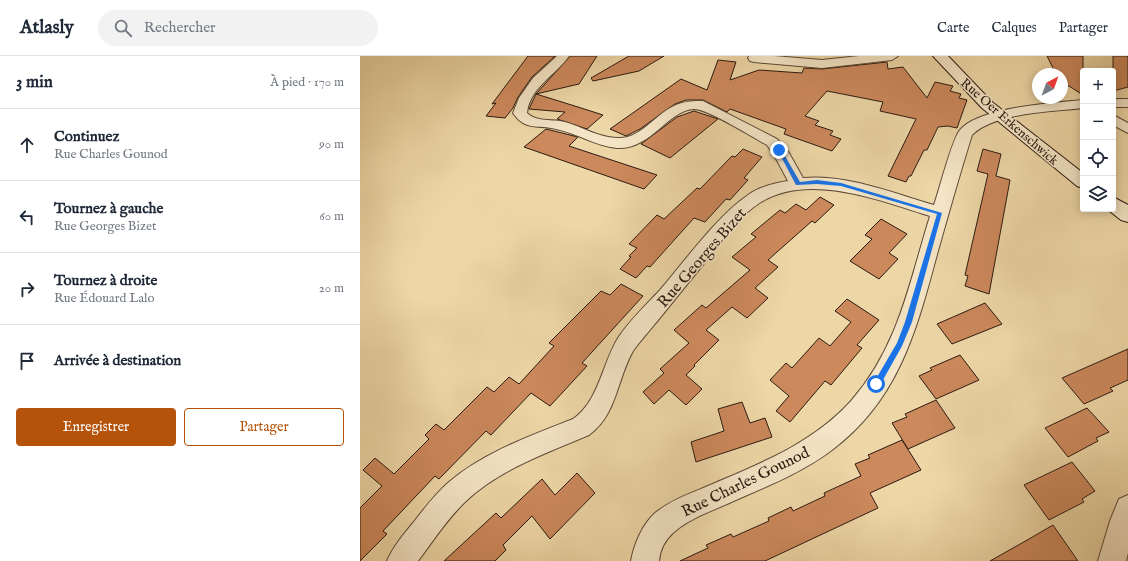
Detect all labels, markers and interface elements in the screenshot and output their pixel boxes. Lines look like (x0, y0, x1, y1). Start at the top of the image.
search box (98, 10, 378, 46)
text: Atlasly (20, 16, 74, 40)
icon: search (112, 17, 134, 39)
text: Rechercher (144, 18, 216, 37)
text: Carte (937, 19, 969, 37)
text: Calques (991, 19, 1037, 37)
text: Partager (1059, 19, 1108, 37)
north arrow (1032, 68, 1068, 104)
map controls (1080, 68, 1116, 212)
button: + (1080, 68, 1116, 104)
text: 3 min (16, 72, 53, 93)
text: À pied · 170 m (270, 74, 344, 91)
street label: Rue Oer Erkenschwick (956, 75, 1062, 170)
button: − (1080, 104, 1116, 140)
text: Continuez (54, 127, 119, 146)
icon: ahead (16, 134, 38, 156)
text: 90 m (319, 136, 344, 153)
button: locate (1080, 140, 1116, 176)
route end (770, 141, 788, 159)
text: Rue Charles Gounod (54, 146, 168, 163)
button: layers (1080, 176, 1116, 212)
text: Tournez à gauche (54, 199, 163, 218)
street label: Rue Georges Bizet (654, 204, 752, 312)
icon: left (16, 206, 38, 228)
text: 60 m (319, 208, 344, 225)
text: Rue Georges Bizet (54, 218, 156, 235)
text: Tournez à droite (54, 271, 157, 290)
icon: right (16, 278, 38, 300)
text: 20 m (319, 280, 344, 297)
text: Rue Édouard Lalo (54, 290, 155, 307)
icon: arrive (16, 350, 38, 372)
text: Arrivée à destination (54, 351, 181, 370)
route start (867, 375, 885, 393)
button: Enregistrer (16, 408, 176, 446)
button: Partager (184, 408, 344, 446)
street label: Rue Charles Gounod (679, 443, 814, 522)

